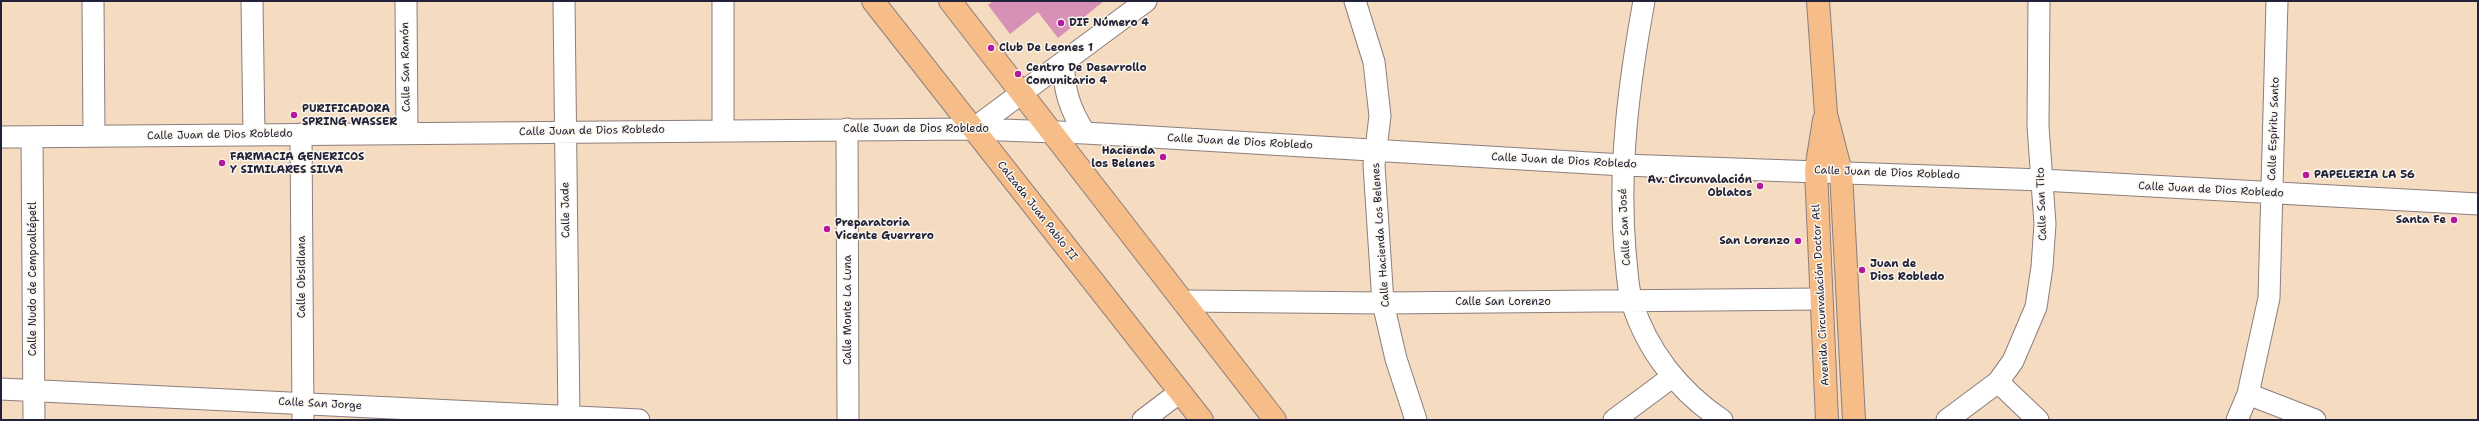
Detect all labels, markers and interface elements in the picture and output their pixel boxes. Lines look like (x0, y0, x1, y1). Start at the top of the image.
place label: DIF Número 4 (1069, 16, 1149, 30)
marker: DIF Número 4 (1056, 18, 1066, 28)
street label: Calle San Ramón (399, 22, 413, 112)
place label: Club De Leones 1 (999, 41, 1093, 55)
marker: Club De Leones 1 (986, 43, 996, 53)
place label: Centro De Desarrollo Comunitario 4 (1026, 61, 1147, 87)
marker: Centro De Desarrollo Comunitario 4 (1013, 69, 1023, 79)
street label: Calle Espíritu Santo (2266, 77, 2282, 181)
place label: PURIFICADORA SPRING WASSER (302, 102, 397, 128)
marker: PURIFICADORA SPRING WASSER (289, 110, 299, 120)
street label: Calle Juan de Dios Robledo (843, 122, 989, 136)
street label: Calle Juan de Dios Robledo (519, 123, 665, 139)
street label: Calle Juan de Dios Robledo (147, 127, 293, 143)
street label: Calle Juan de Dios Robledo (1167, 132, 1313, 152)
place label: Hacienda los Belenes (1091, 144, 1155, 170)
place label: FARMACIA GENERICOS Y SIMILARES SILVA (230, 150, 364, 176)
street label: Calle Juan de Dios Robledo (1491, 151, 1637, 171)
marker: Hacienda los Belenes (1158, 152, 1168, 162)
marker: FARMACIA GENERICOS Y SIMILARES SILVA (217, 158, 227, 168)
street label: Calzada Juan Pablo II (994, 159, 1080, 263)
street label: Calle Hacienda Los Belenes (1369, 162, 1393, 308)
street label: Calle Juan de Dios Robledo (1814, 164, 1960, 182)
street label: Calle San Tito (2034, 167, 2050, 241)
place label: PAPELERIA LA 56 (2314, 168, 2415, 182)
marker: PAPELERIA LA 56 (2301, 170, 2311, 180)
place label: Av. Circunvalación Oblatos (1647, 173, 1752, 199)
street label: Calle Juan de Dios Robledo (2138, 180, 2284, 200)
marker: Av. Circunvalación Oblatos (1755, 181, 1765, 191)
street label: Calle Jade (559, 182, 573, 238)
street label: Calle San José (1616, 188, 1634, 266)
street label: Calle Nudo de Cempoaltépetl (26, 202, 40, 356)
street label: Avenida Circunvalación Doctor Atl (1810, 204, 1832, 386)
place label: Santa Fe (2396, 213, 2446, 227)
marker: Santa Fe (2449, 215, 2459, 225)
place label: Preparatoria Vicente Guerrero (835, 216, 934, 242)
marker: Preparatoria Vicente Guerrero (822, 224, 832, 234)
place label: San Lorenzo (1719, 234, 1790, 248)
street label: Calle Obsidiana (295, 236, 309, 318)
marker: San Lorenzo (1793, 236, 1803, 246)
street label: Calle Monte La Luna (841, 255, 855, 365)
place label: Juan de Dios Robledo (1870, 257, 1944, 283)
marker: Juan de Dios Robledo (1857, 265, 1867, 275)
street label: Calle San Lorenzo (1455, 295, 1551, 309)
street label: Calle San Jorge (278, 395, 362, 413)

